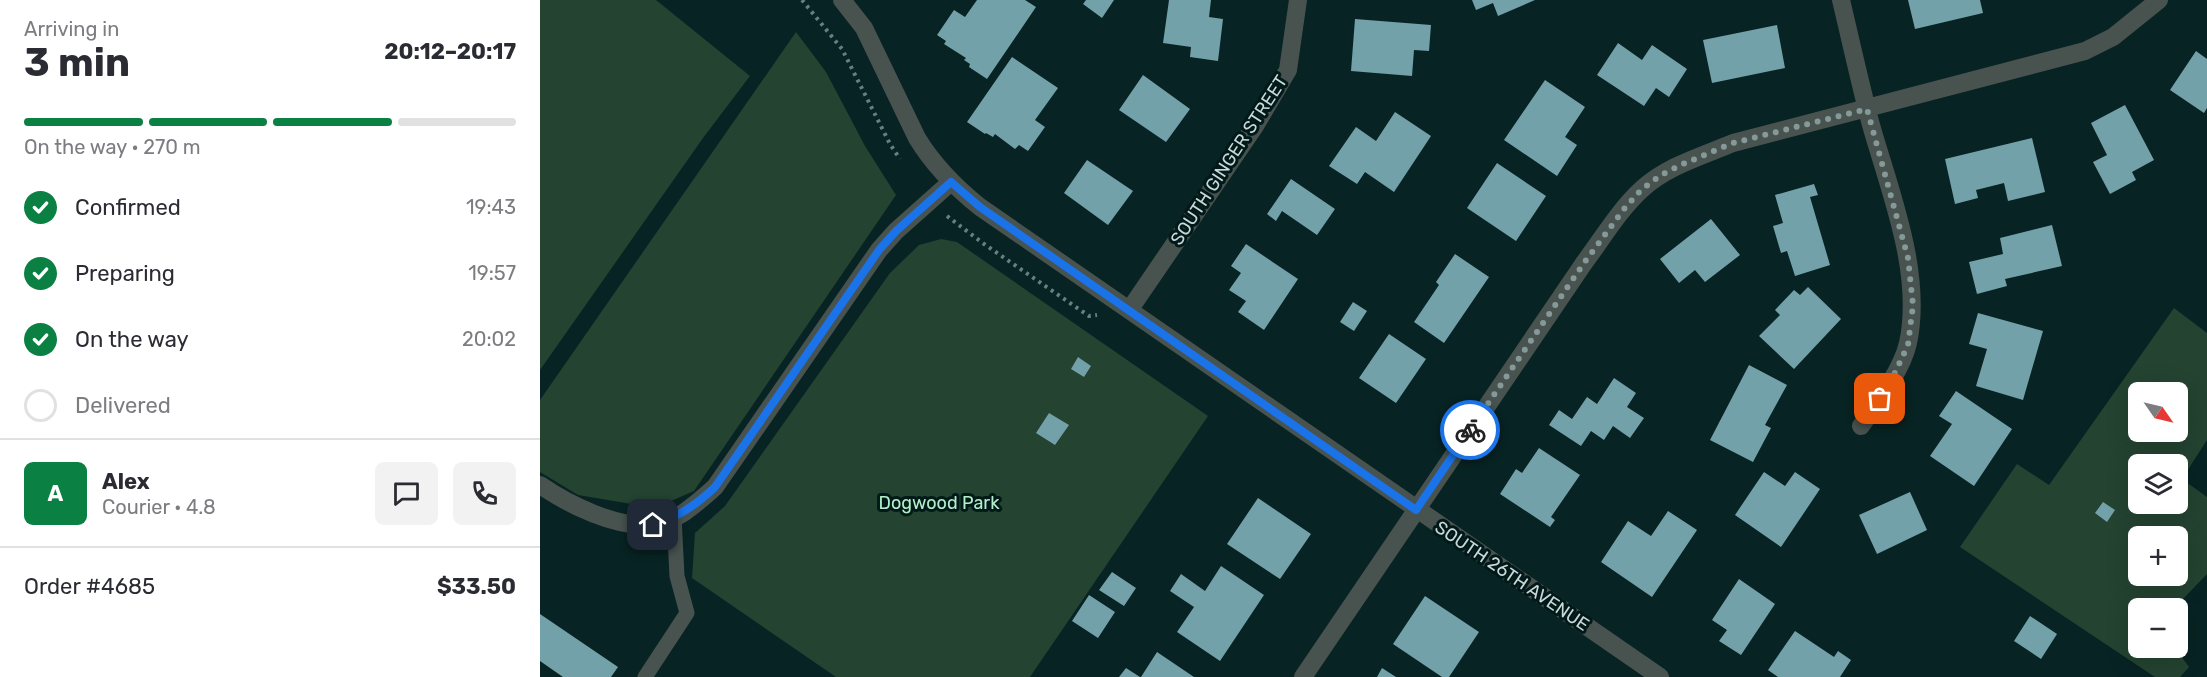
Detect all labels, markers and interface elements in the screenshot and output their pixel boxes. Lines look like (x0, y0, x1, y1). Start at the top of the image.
text: Arriving in (24, 17, 119, 41)
text: 20:12–20:17 (384, 38, 516, 65)
text: 3 min (24, 40, 130, 86)
street label: SOUTH GINGER STREET (1166, 71, 1292, 249)
text: On the way · 270 m (24, 135, 201, 159)
icon: check (24, 191, 57, 224)
text: Confirmed (75, 194, 181, 221)
text: 19:43 (466, 195, 516, 219)
icon: check (24, 257, 57, 290)
text: Preparing (75, 260, 175, 287)
text: 19:57 (468, 261, 516, 285)
icon: check (24, 323, 57, 356)
text: On the way (75, 326, 189, 353)
text: 20:02 (462, 327, 516, 351)
pin (1854, 373, 1905, 424)
icon: bag (1863, 382, 1896, 415)
north arrow (2128, 382, 2188, 442)
map controls (2128, 382, 2188, 658)
text: Delivered (75, 392, 171, 419)
courier (1440, 400, 1500, 460)
icon: bike (1454, 414, 1487, 447)
button: layers (2128, 454, 2188, 514)
button: chat (375, 462, 438, 525)
button: phone (453, 462, 516, 525)
text: Alex (102, 468, 150, 495)
text: A (48, 480, 63, 507)
park label: Dogwood Park (879, 492, 1000, 514)
text: Courier · 4.8 (102, 495, 216, 519)
pin (627, 499, 678, 550)
icon: home (636, 508, 669, 541)
street label: SOUTH 26TH AVENUE (1431, 516, 1593, 636)
button: + (2128, 526, 2188, 586)
text: Order #4685 (24, 573, 155, 600)
text: $33.50 (437, 573, 516, 600)
button: − (2128, 598, 2188, 658)

